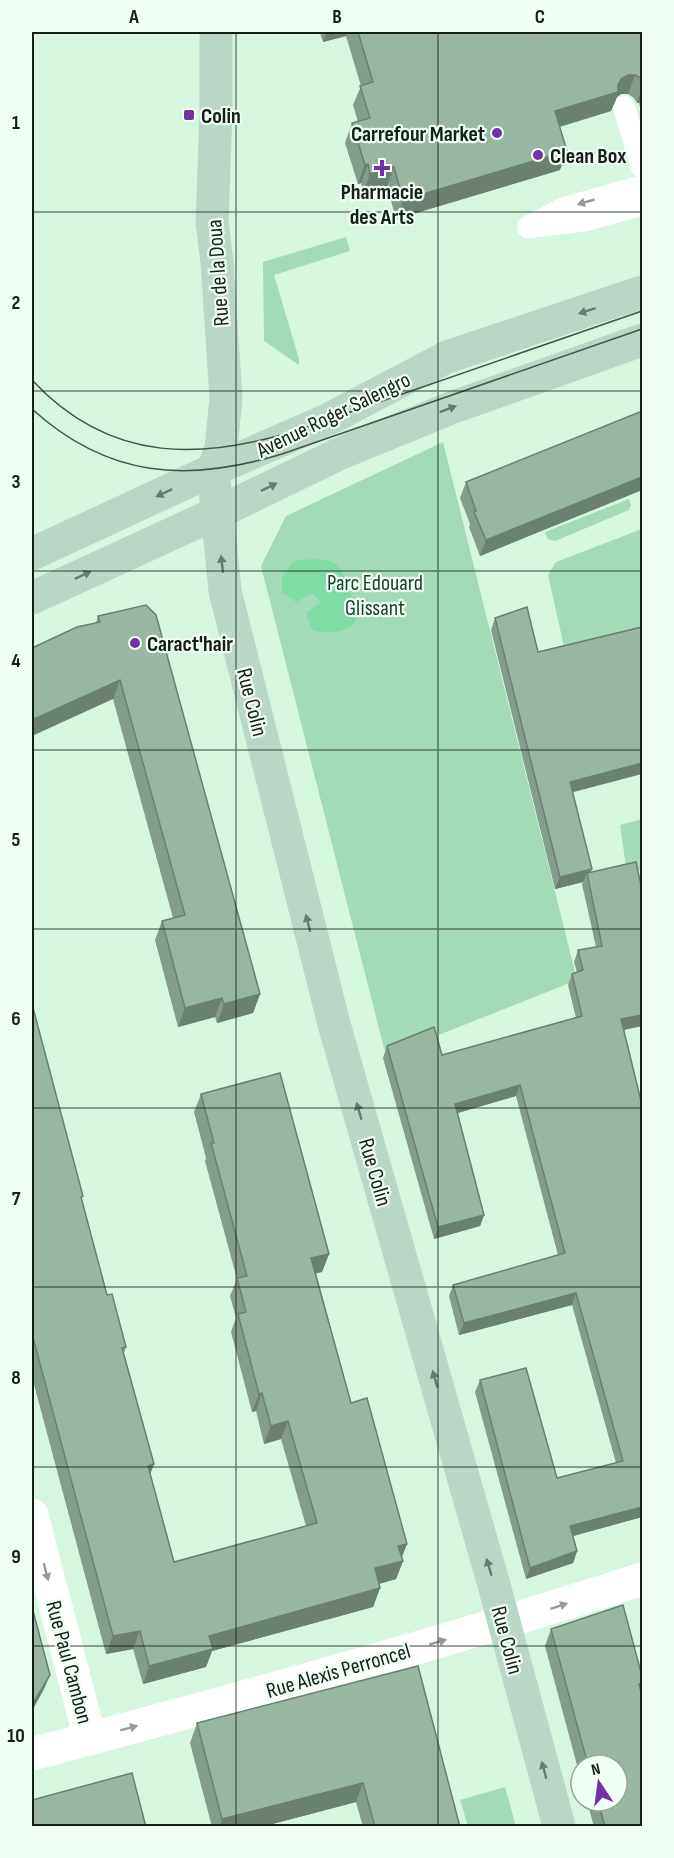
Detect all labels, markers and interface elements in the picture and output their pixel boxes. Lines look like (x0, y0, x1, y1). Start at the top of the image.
text: A (128, 5, 139, 29)
text: B (332, 5, 342, 29)
text: C (535, 5, 545, 29)
place label: Colin (201, 103, 241, 130)
marker: Colin (182, 108, 196, 122)
text: 1 (12, 111, 20, 135)
place label: Carrefour Market (351, 121, 485, 148)
marker: Carrefour Market (490, 126, 504, 140)
place label: Clean Box (550, 143, 626, 170)
marker: Clean Box (531, 148, 545, 162)
marker: Pharmacie des Arts (375, 161, 389, 175)
place label: Pharmacie des Arts (341, 179, 423, 231)
one-way arrow (577, 197, 595, 207)
street label: Rue de la Doua (201, 219, 236, 327)
text: 2 (12, 291, 20, 315)
one-way arrow (578, 306, 596, 316)
street label: Avenue Roger Salengro (251, 366, 415, 465)
one-way arrow (439, 404, 457, 414)
text: 3 (12, 470, 21, 494)
one-way arrow (261, 483, 278, 492)
one-way arrow (155, 489, 172, 498)
one-way arrow (217, 554, 227, 573)
one-way arrow (74, 570, 92, 580)
park label: Parc Edouard Glissant (327, 570, 423, 622)
place label: Caract'hair (147, 631, 233, 658)
marker: Caract'hair (128, 636, 142, 650)
text: 4 (11, 649, 21, 673)
street label: Rue Colin (230, 665, 273, 739)
text: 5 (12, 828, 21, 852)
one-way arrow (303, 913, 313, 932)
text: 6 (11, 1007, 21, 1031)
one-way arrow (354, 1102, 363, 1120)
street label: Rue Colin (352, 1135, 397, 1209)
text: 7 (12, 1187, 21, 1211)
text: 8 (11, 1366, 21, 1390)
one-way arrow (430, 1370, 439, 1388)
text: 9 (11, 1545, 21, 1569)
one-way arrow (484, 1558, 493, 1576)
one-way arrow (42, 1563, 52, 1581)
street label: Rue Paul Cambon (39, 1598, 98, 1727)
one-way arrow (550, 1601, 568, 1610)
street label: Rue Colin (485, 1603, 529, 1677)
one-way arrow (429, 1636, 447, 1646)
street label: Rue Alexis Perroncel (263, 1638, 414, 1705)
one-way arrow (120, 1723, 138, 1733)
text: 10 (7, 1724, 25, 1748)
north arrow (569, 1753, 629, 1813)
text: N (590, 1760, 602, 1780)
one-way arrow (539, 1761, 548, 1779)

